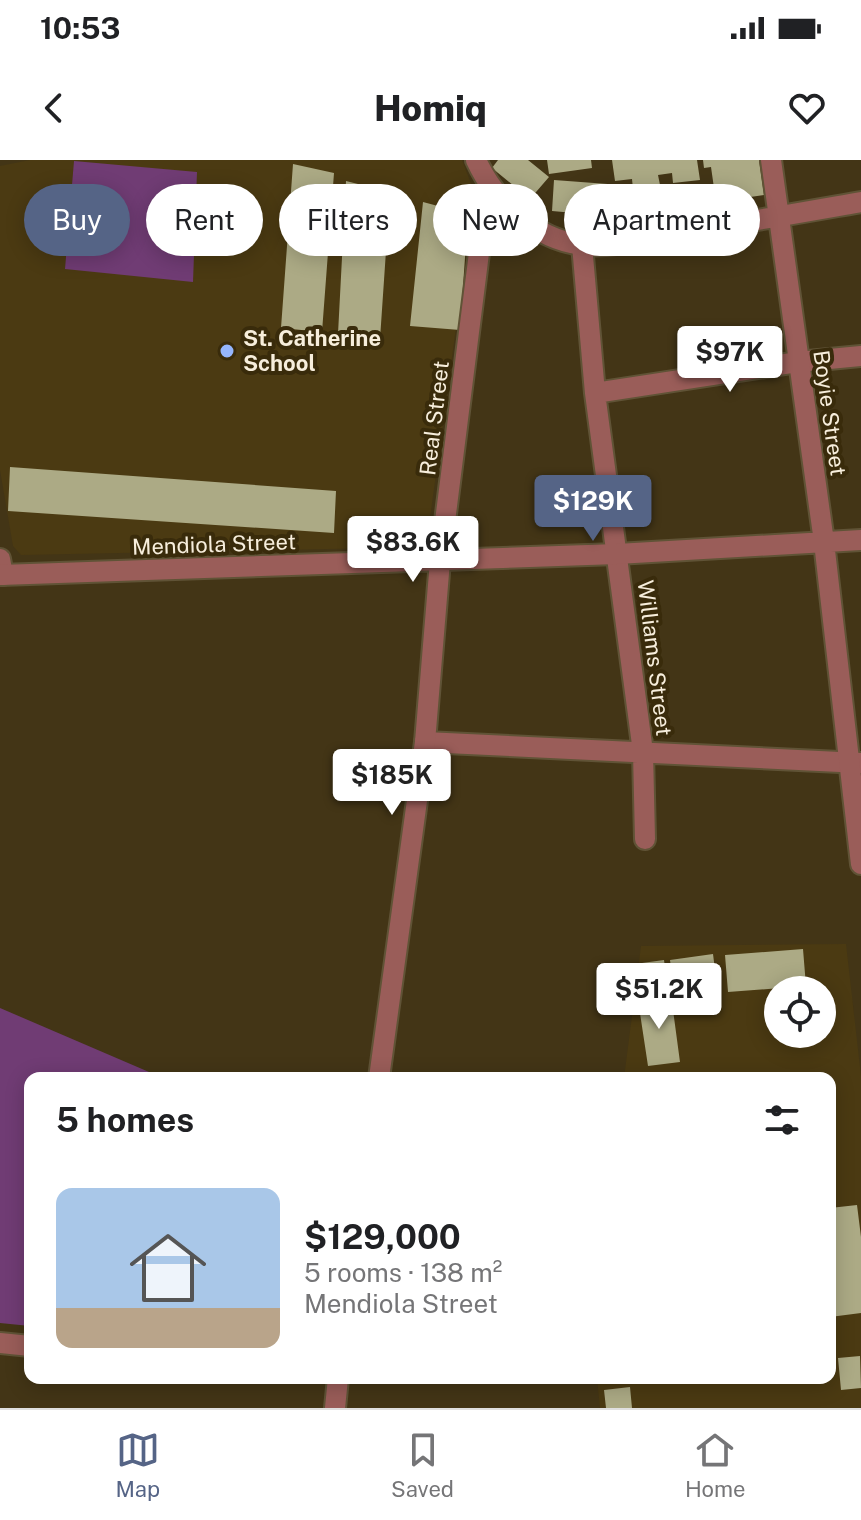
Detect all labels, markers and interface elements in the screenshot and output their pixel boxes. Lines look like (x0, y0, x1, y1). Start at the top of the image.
text: 10:53 (40, 10, 120, 46)
icon: back (32, 86, 76, 130)
icon: heart (785, 86, 829, 130)
text: Homiq (374, 87, 487, 129)
chip: Buy (24, 184, 130, 256)
chip: Rent (146, 184, 263, 256)
chip: Filters (279, 184, 417, 256)
chip: New (433, 184, 548, 256)
chip: Apartment (564, 184, 760, 256)
place label: St. Catherine School (243, 325, 381, 376)
pin: $97K (683, 326, 777, 394)
text: $97K (695, 336, 765, 367)
marker: St. Catherine School (218, 342, 236, 360)
street label: Boyie Street (808, 349, 852, 477)
street label: Real Street (414, 359, 454, 477)
pin: $129K (537, 475, 649, 543)
text: $129K (552, 485, 634, 516)
pin: $83.6K (348, 516, 478, 584)
text: $83.6K (365, 526, 461, 557)
street label: Mendiola Street (132, 528, 296, 560)
street label: Williams Street (633, 579, 677, 737)
pin: $185K (336, 749, 448, 817)
text: $185K (351, 759, 433, 790)
pin: $51.2K (594, 963, 724, 1031)
text: $51.2K (614, 973, 704, 1004)
map controls (764, 976, 836, 1048)
button: locate (764, 976, 836, 1048)
icon: filters (760, 1098, 804, 1142)
text: 5 homes (56, 1100, 194, 1140)
text: $129,000 (304, 1217, 461, 1257)
icon: home (120, 1220, 216, 1316)
text: 5 rooms · 138 m² (304, 1257, 502, 1288)
text: Mendiola Street (304, 1288, 498, 1319)
tab: Map (115, 1428, 160, 1502)
tab: Saved (391, 1428, 454, 1502)
tab: Home (685, 1428, 746, 1502)

